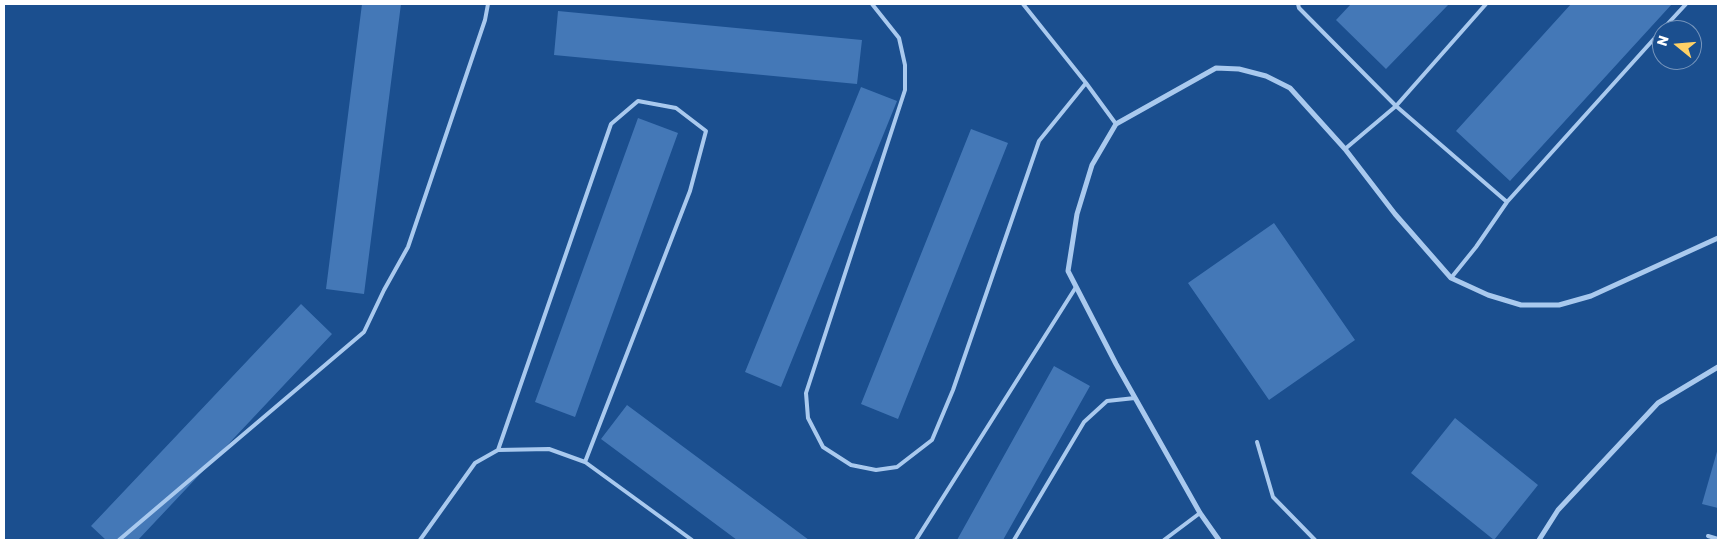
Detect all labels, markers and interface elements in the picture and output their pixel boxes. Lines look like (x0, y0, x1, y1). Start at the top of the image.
north arrow (1652, 20, 1702, 70)
text: N (1654, 33, 1673, 48)

